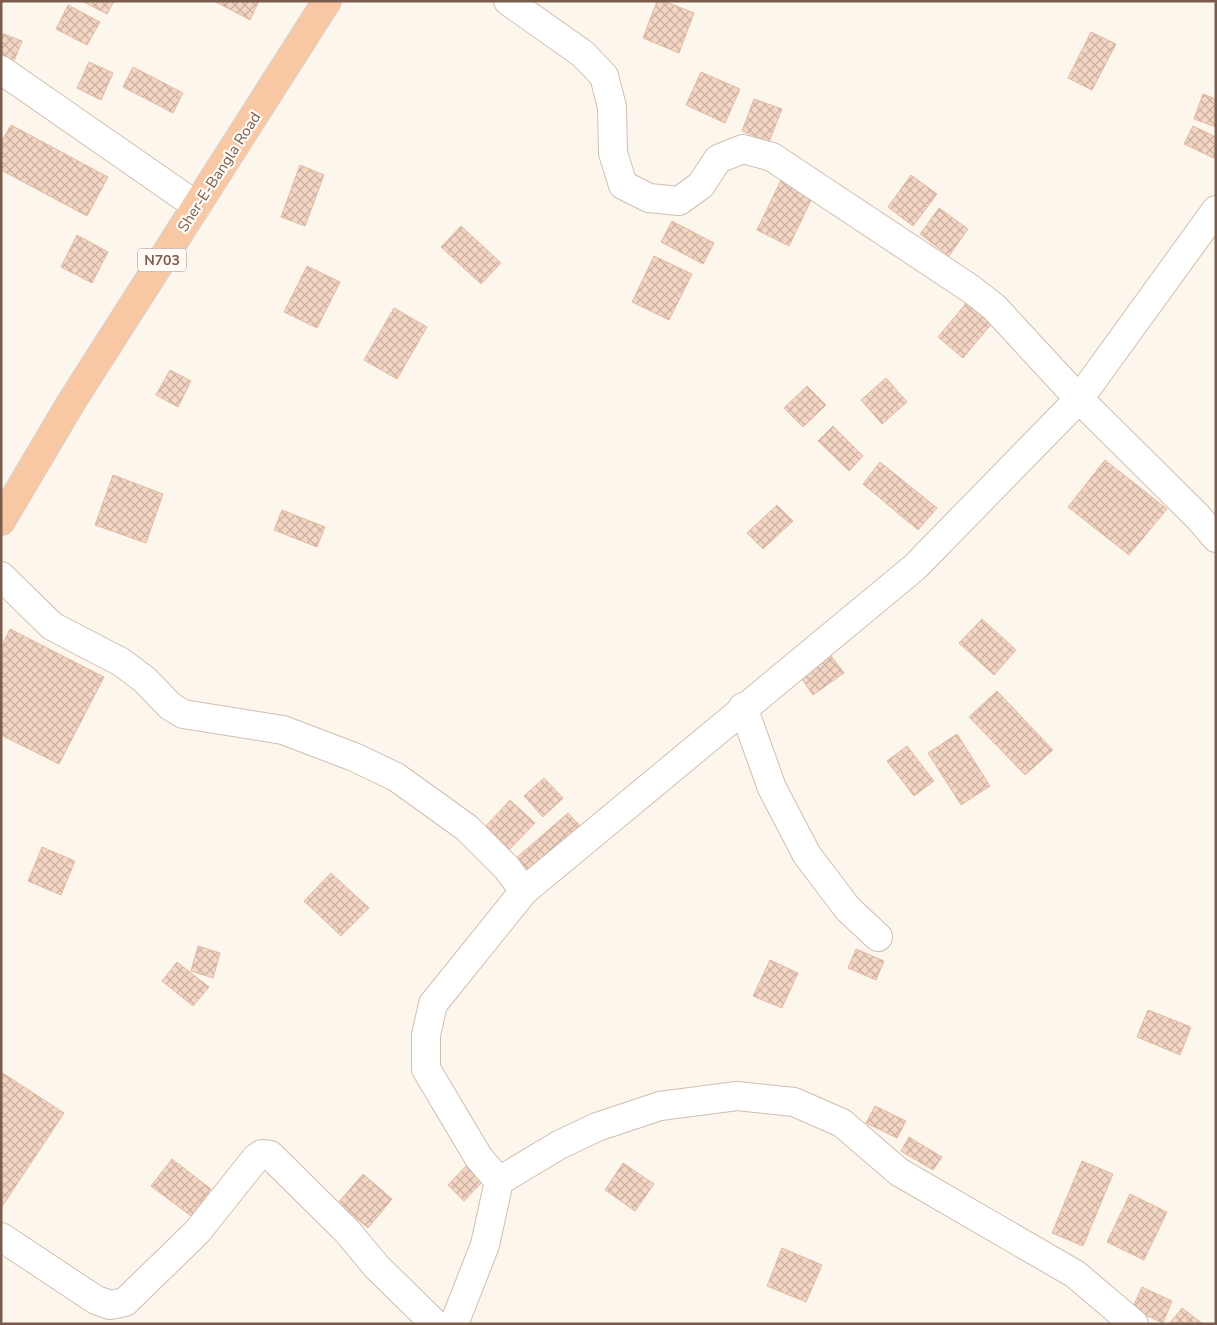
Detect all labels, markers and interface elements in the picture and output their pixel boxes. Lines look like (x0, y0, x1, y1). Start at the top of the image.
street label: Sher-E-Bangla Road (173, 108, 265, 236)
road number: N703 (138, 248, 186, 272)

